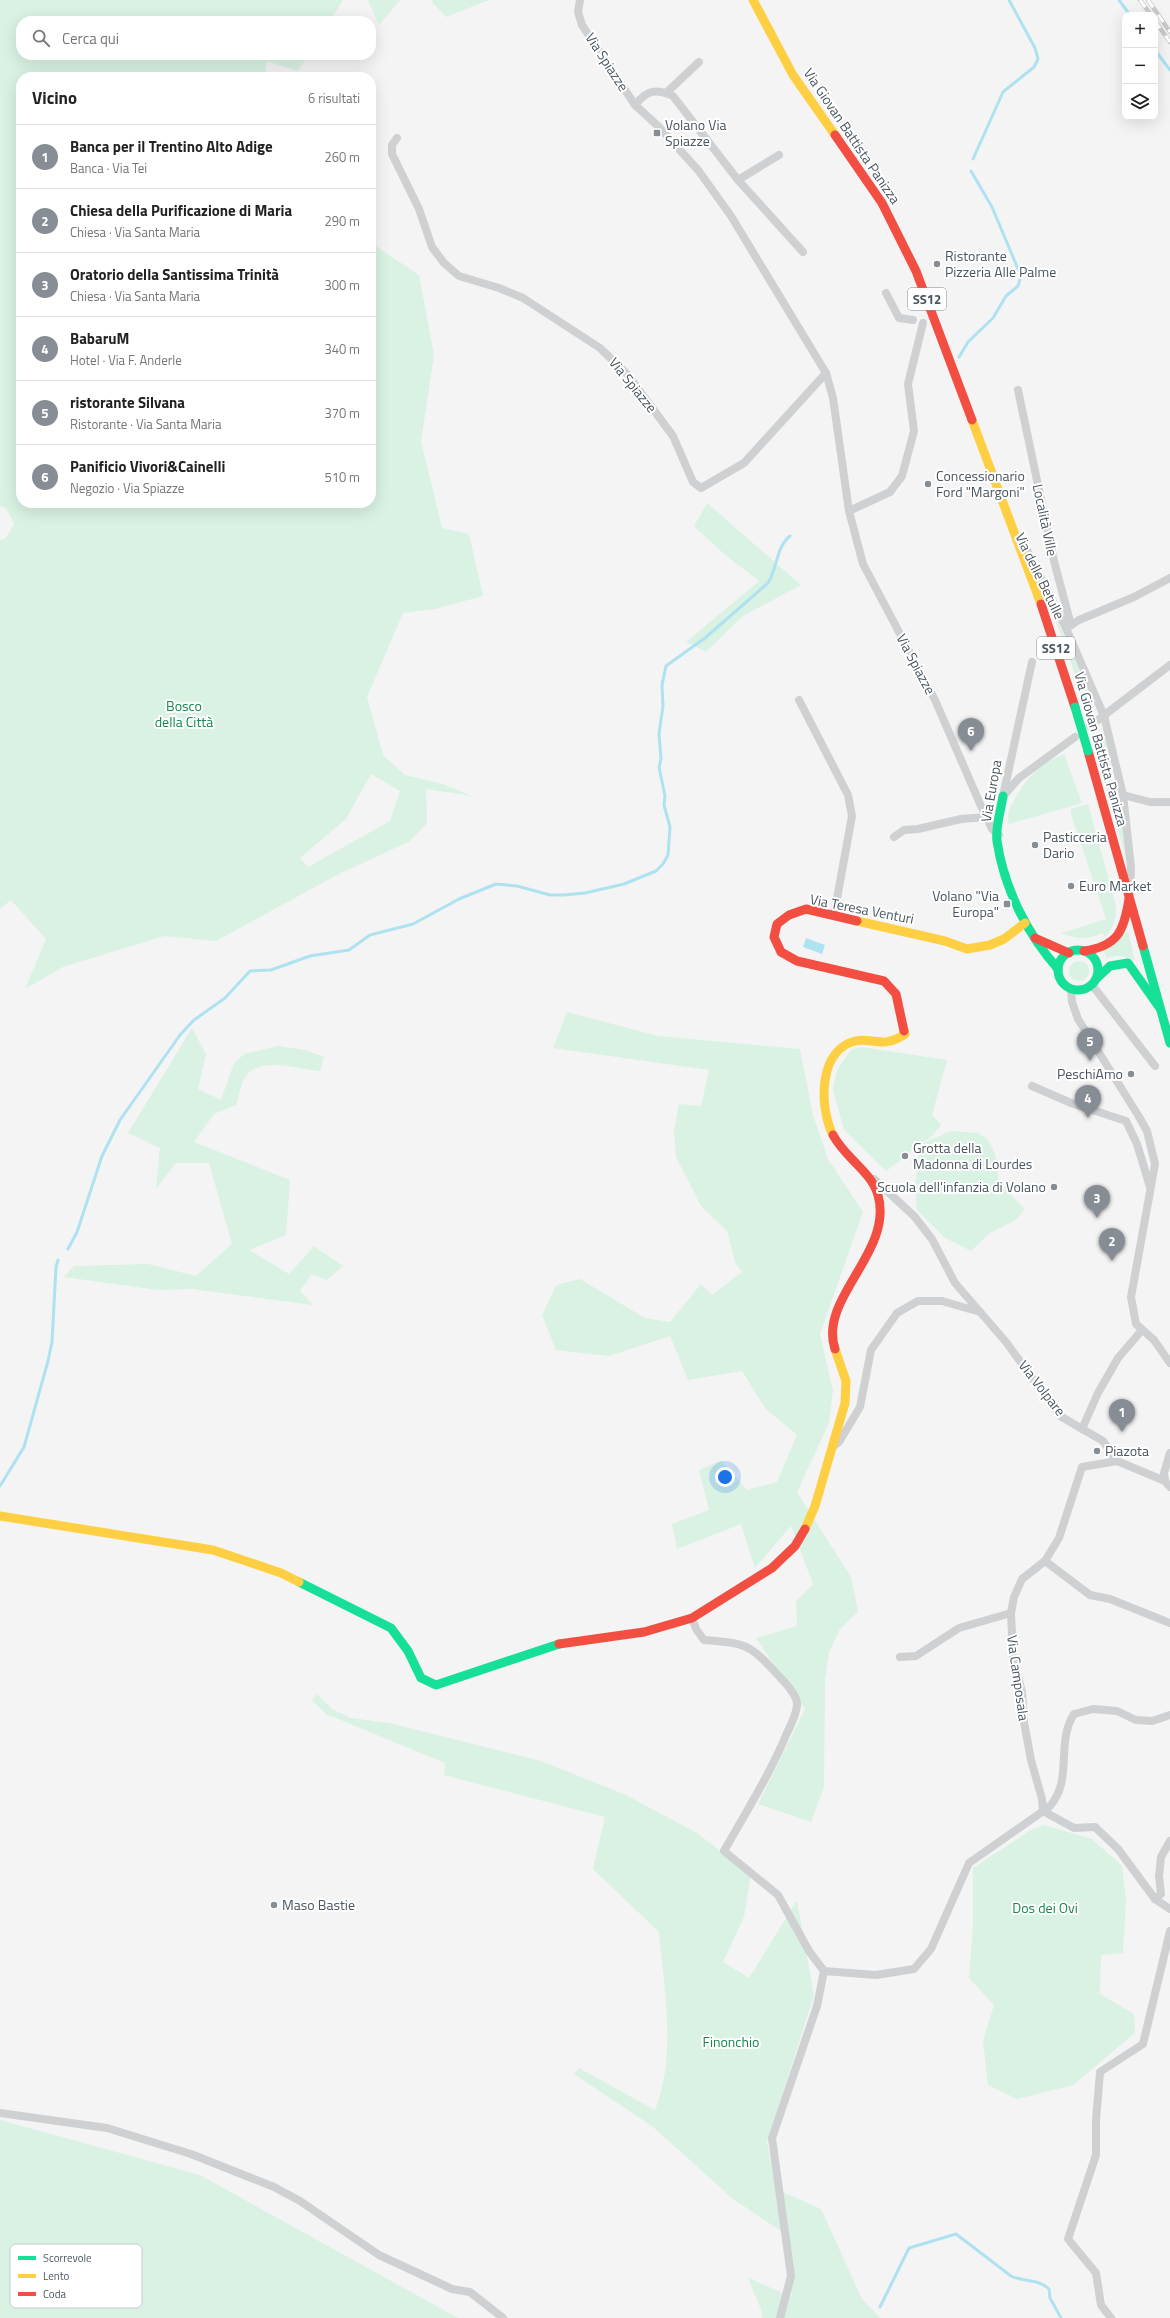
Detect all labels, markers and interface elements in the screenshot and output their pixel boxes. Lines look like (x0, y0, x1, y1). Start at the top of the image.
map controls (1122, 12, 1158, 120)
button: + (1122, 12, 1158, 48)
search box (16, 16, 376, 60)
icon: search (30, 27, 52, 49)
text: Cerca qui (62, 27, 119, 50)
street label: Via Spiazze (581, 28, 634, 95)
button: − (1122, 48, 1158, 84)
street label: Via Giovan Battista Panizza (799, 63, 906, 208)
button: layers (1122, 84, 1158, 120)
text: Vicino (32, 85, 77, 111)
text: 6 risultati (308, 88, 360, 108)
place label: Volano Via Spiazze (665, 114, 727, 151)
marker: Volano Via Spiazze (652, 128, 662, 138)
text: Banca per il Trentino Alto Adige (70, 135, 273, 158)
text: 1 (41, 147, 49, 167)
text: 260 m (324, 147, 360, 167)
text: Banca · Via Tei (70, 158, 147, 178)
text: Chiesa della Purificazione di Maria (70, 199, 292, 222)
text: 2 (41, 211, 49, 231)
text: 290 m (324, 211, 360, 231)
text: Chiesa · Via Santa Maria (70, 222, 200, 242)
place label: Ristorante Pizzeria Alle Palme (945, 245, 1056, 282)
marker: Ristorante Pizzeria Alle Palme (932, 259, 942, 269)
text: Oratorio della Santissima Trinità (70, 263, 279, 286)
text: 3 (41, 275, 49, 295)
text: 300 m (324, 275, 360, 295)
text: Chiesa · Via Santa Maria (70, 286, 200, 306)
road number: SS12 (908, 288, 946, 310)
text: BabaruM (70, 327, 129, 350)
text: 4 (41, 339, 49, 359)
text: 340 m (324, 339, 360, 359)
text: Hotel · Via F. Anderle (70, 350, 182, 370)
street label: Via Spiazze (604, 352, 662, 417)
text: ristorante Silvana (70, 391, 185, 414)
text: 5 (41, 403, 49, 423)
text: 370 m (324, 403, 360, 423)
text: Ristorante · Via Santa Maria (70, 414, 221, 434)
text: Panificio Vivori&Cainelli (70, 455, 225, 478)
place label: Concessionario Ford "Margoni" (936, 465, 1025, 502)
text: 6 (41, 467, 49, 487)
text: 510 m (324, 467, 360, 487)
text: Negozio · Via Spiazze (70, 478, 184, 498)
marker: Concessionario Ford "Margoni" (923, 479, 933, 489)
street label: Località Ville (1028, 482, 1063, 558)
street label: Via delle Betulle (1010, 529, 1070, 623)
street label: Via Spiazze (892, 630, 941, 698)
road number: SS12 (1037, 637, 1075, 659)
street label: Via Giovan Battista Panizza (1069, 669, 1134, 829)
park label: Bosco della Città (155, 695, 213, 732)
pin: 6 (958, 718, 984, 751)
street label: Via Europa (975, 758, 1006, 824)
place label: Pasticceria Dario (1043, 826, 1107, 863)
marker: Pasticceria Dario (1030, 840, 1040, 850)
place label: Euro Market (1079, 875, 1151, 896)
marker: Euro Market (1066, 881, 1076, 891)
place label: Volano "Via Europa" (932, 885, 999, 922)
street label: Via Teresa Venturi (808, 888, 916, 929)
marker: Volano "Via Europa" (1002, 899, 1012, 909)
pin: 5 (1077, 1028, 1103, 1061)
place label: PeschiAmo (1057, 1063, 1123, 1084)
marker: PeschiAmo (1126, 1069, 1136, 1079)
pin: 4 (1075, 1085, 1101, 1118)
place label: Grotta della Madonna di Lourdes (913, 1137, 1032, 1174)
marker: Grotta della Madonna di Lourdes (900, 1151, 910, 1161)
place label: Scuola dell'infanzia di Volano (877, 1176, 1046, 1197)
marker: Scuola dell'infanzia di Volano (1049, 1182, 1059, 1192)
pin: 3 (1084, 1185, 1110, 1218)
pin: 2 (1099, 1228, 1125, 1261)
street label: Via Volpare (1014, 1355, 1071, 1420)
pin: 1 (1109, 1399, 1135, 1432)
place label: Piazota (1105, 1440, 1149, 1461)
marker: Piazota (1092, 1446, 1102, 1456)
your location (715, 1467, 735, 1487)
street label: Via Camposala (1002, 1634, 1035, 1722)
place label: Maso Bastie (282, 1894, 355, 1915)
park label: Dos dei Ovi (1012, 1897, 1078, 1918)
marker: Maso Bastie (269, 1900, 279, 1910)
park label: Finonchio (703, 2031, 759, 2052)
legend (10, 2244, 142, 2308)
text: Scorrevole (43, 2250, 92, 2266)
text: Lento (43, 2268, 70, 2284)
text: Coda (43, 2286, 67, 2302)

